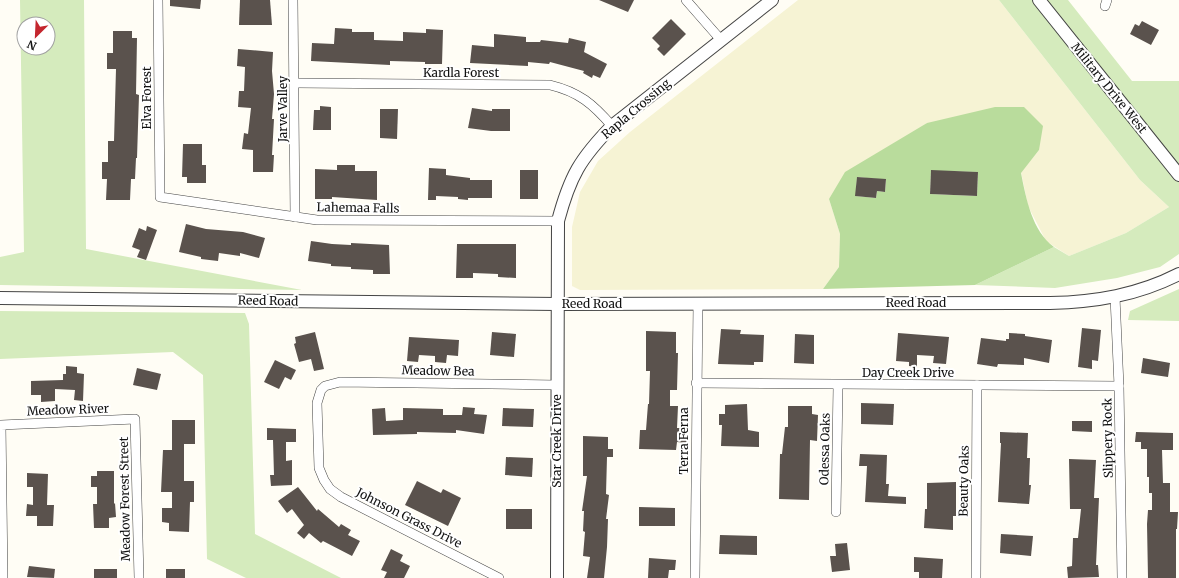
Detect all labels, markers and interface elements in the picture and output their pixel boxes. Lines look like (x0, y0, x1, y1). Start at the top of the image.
north arrow (16, 16, 56, 56)
text: N (25, 37, 39, 53)
street label: Military Drive West (1068, 39, 1151, 136)
street label: Kardla Forest (423, 65, 499, 80)
street label: Elva Forest (139, 66, 154, 130)
street label: Rapla Crossing (598, 75, 674, 142)
street label: Jarve Valley (275, 76, 290, 143)
street label: Lahemaa Falls (316, 199, 400, 216)
street label: Reed Road (238, 292, 298, 309)
street label: Reed Road (886, 295, 946, 310)
street label: Reed Road (562, 296, 622, 311)
street label: Meadow Bea (401, 362, 475, 379)
street label: Day Creek Drive (862, 365, 954, 380)
street label: Star Creek Drive (549, 394, 564, 488)
street label: Slippery Rock (1099, 397, 1116, 478)
street label: Meadow River (27, 401, 110, 418)
street label: Terra Ferna (676, 407, 691, 475)
street label: Odessa Oaks (816, 413, 833, 485)
street label: Meadow Forest Street (116, 436, 133, 562)
street label: Beauty Oaks (955, 445, 972, 517)
street label: Johnson Grass Drive (353, 484, 465, 551)

